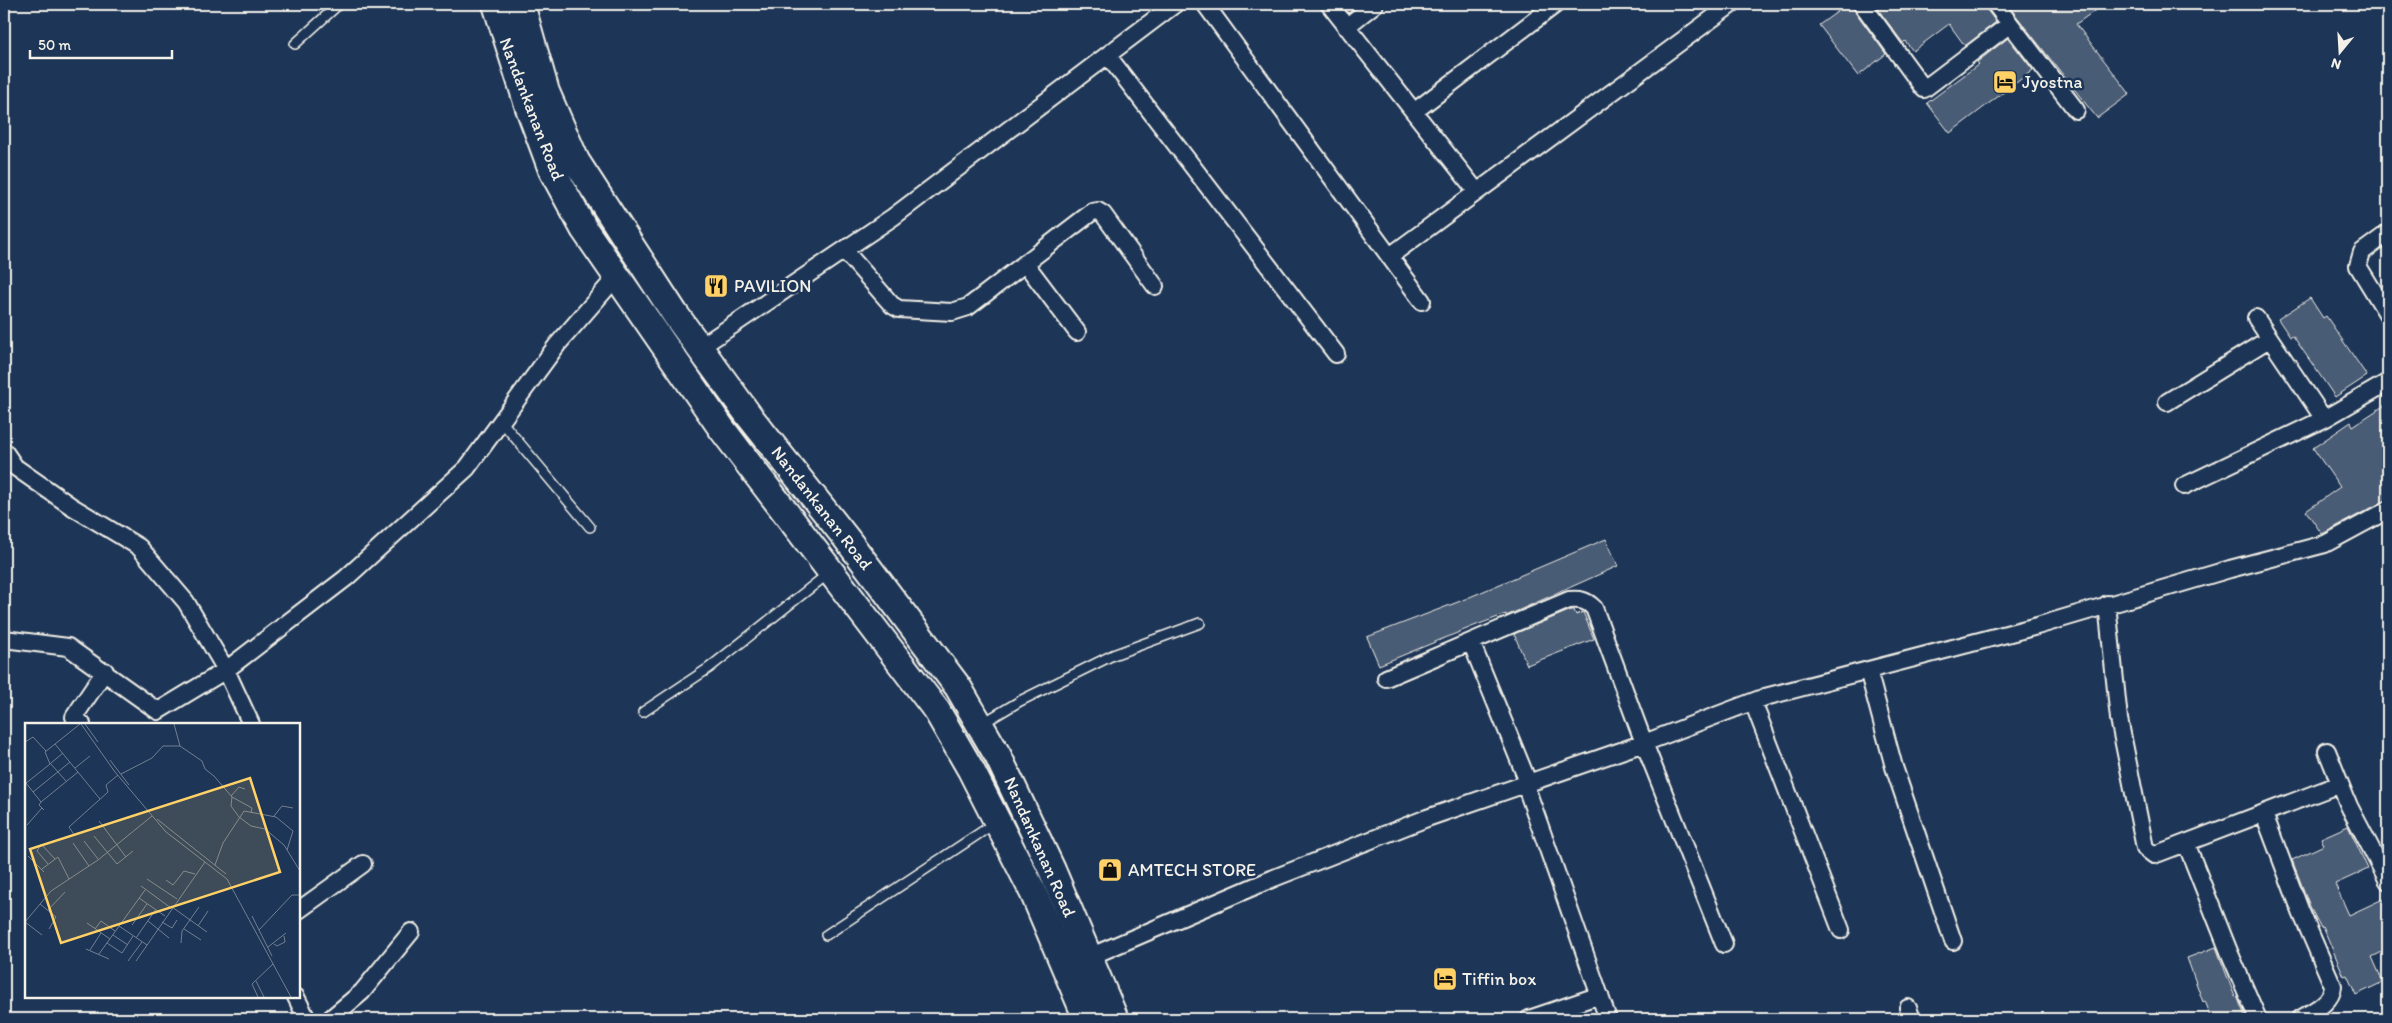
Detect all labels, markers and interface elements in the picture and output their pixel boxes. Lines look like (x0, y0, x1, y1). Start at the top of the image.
scale bar (30, 28, 172, 60)
north arrow (2314, 28, 2364, 78)
street label: Nandankanan Road (495, 34, 569, 184)
text: 50 m (38, 36, 71, 54)
text: N (2329, 54, 2343, 73)
hotel icon: Jyostna (1992, 69, 2018, 95)
place label: Jyostna (2022, 71, 2082, 93)
restaurant icon: PAVILION (703, 273, 729, 299)
place label: PAVILION (734, 275, 812, 297)
street label: Nandankanan Road (767, 442, 877, 575)
inset map (25, 723, 300, 998)
street label: Nandankanan Road (999, 773, 1081, 921)
shop icon: AMTECH STORE (1097, 857, 1123, 883)
place label: AMTECH STORE (1128, 859, 1256, 881)
hotel icon: Tiffin box (1432, 966, 1458, 992)
place label: Tiffin box (1462, 968, 1536, 990)

